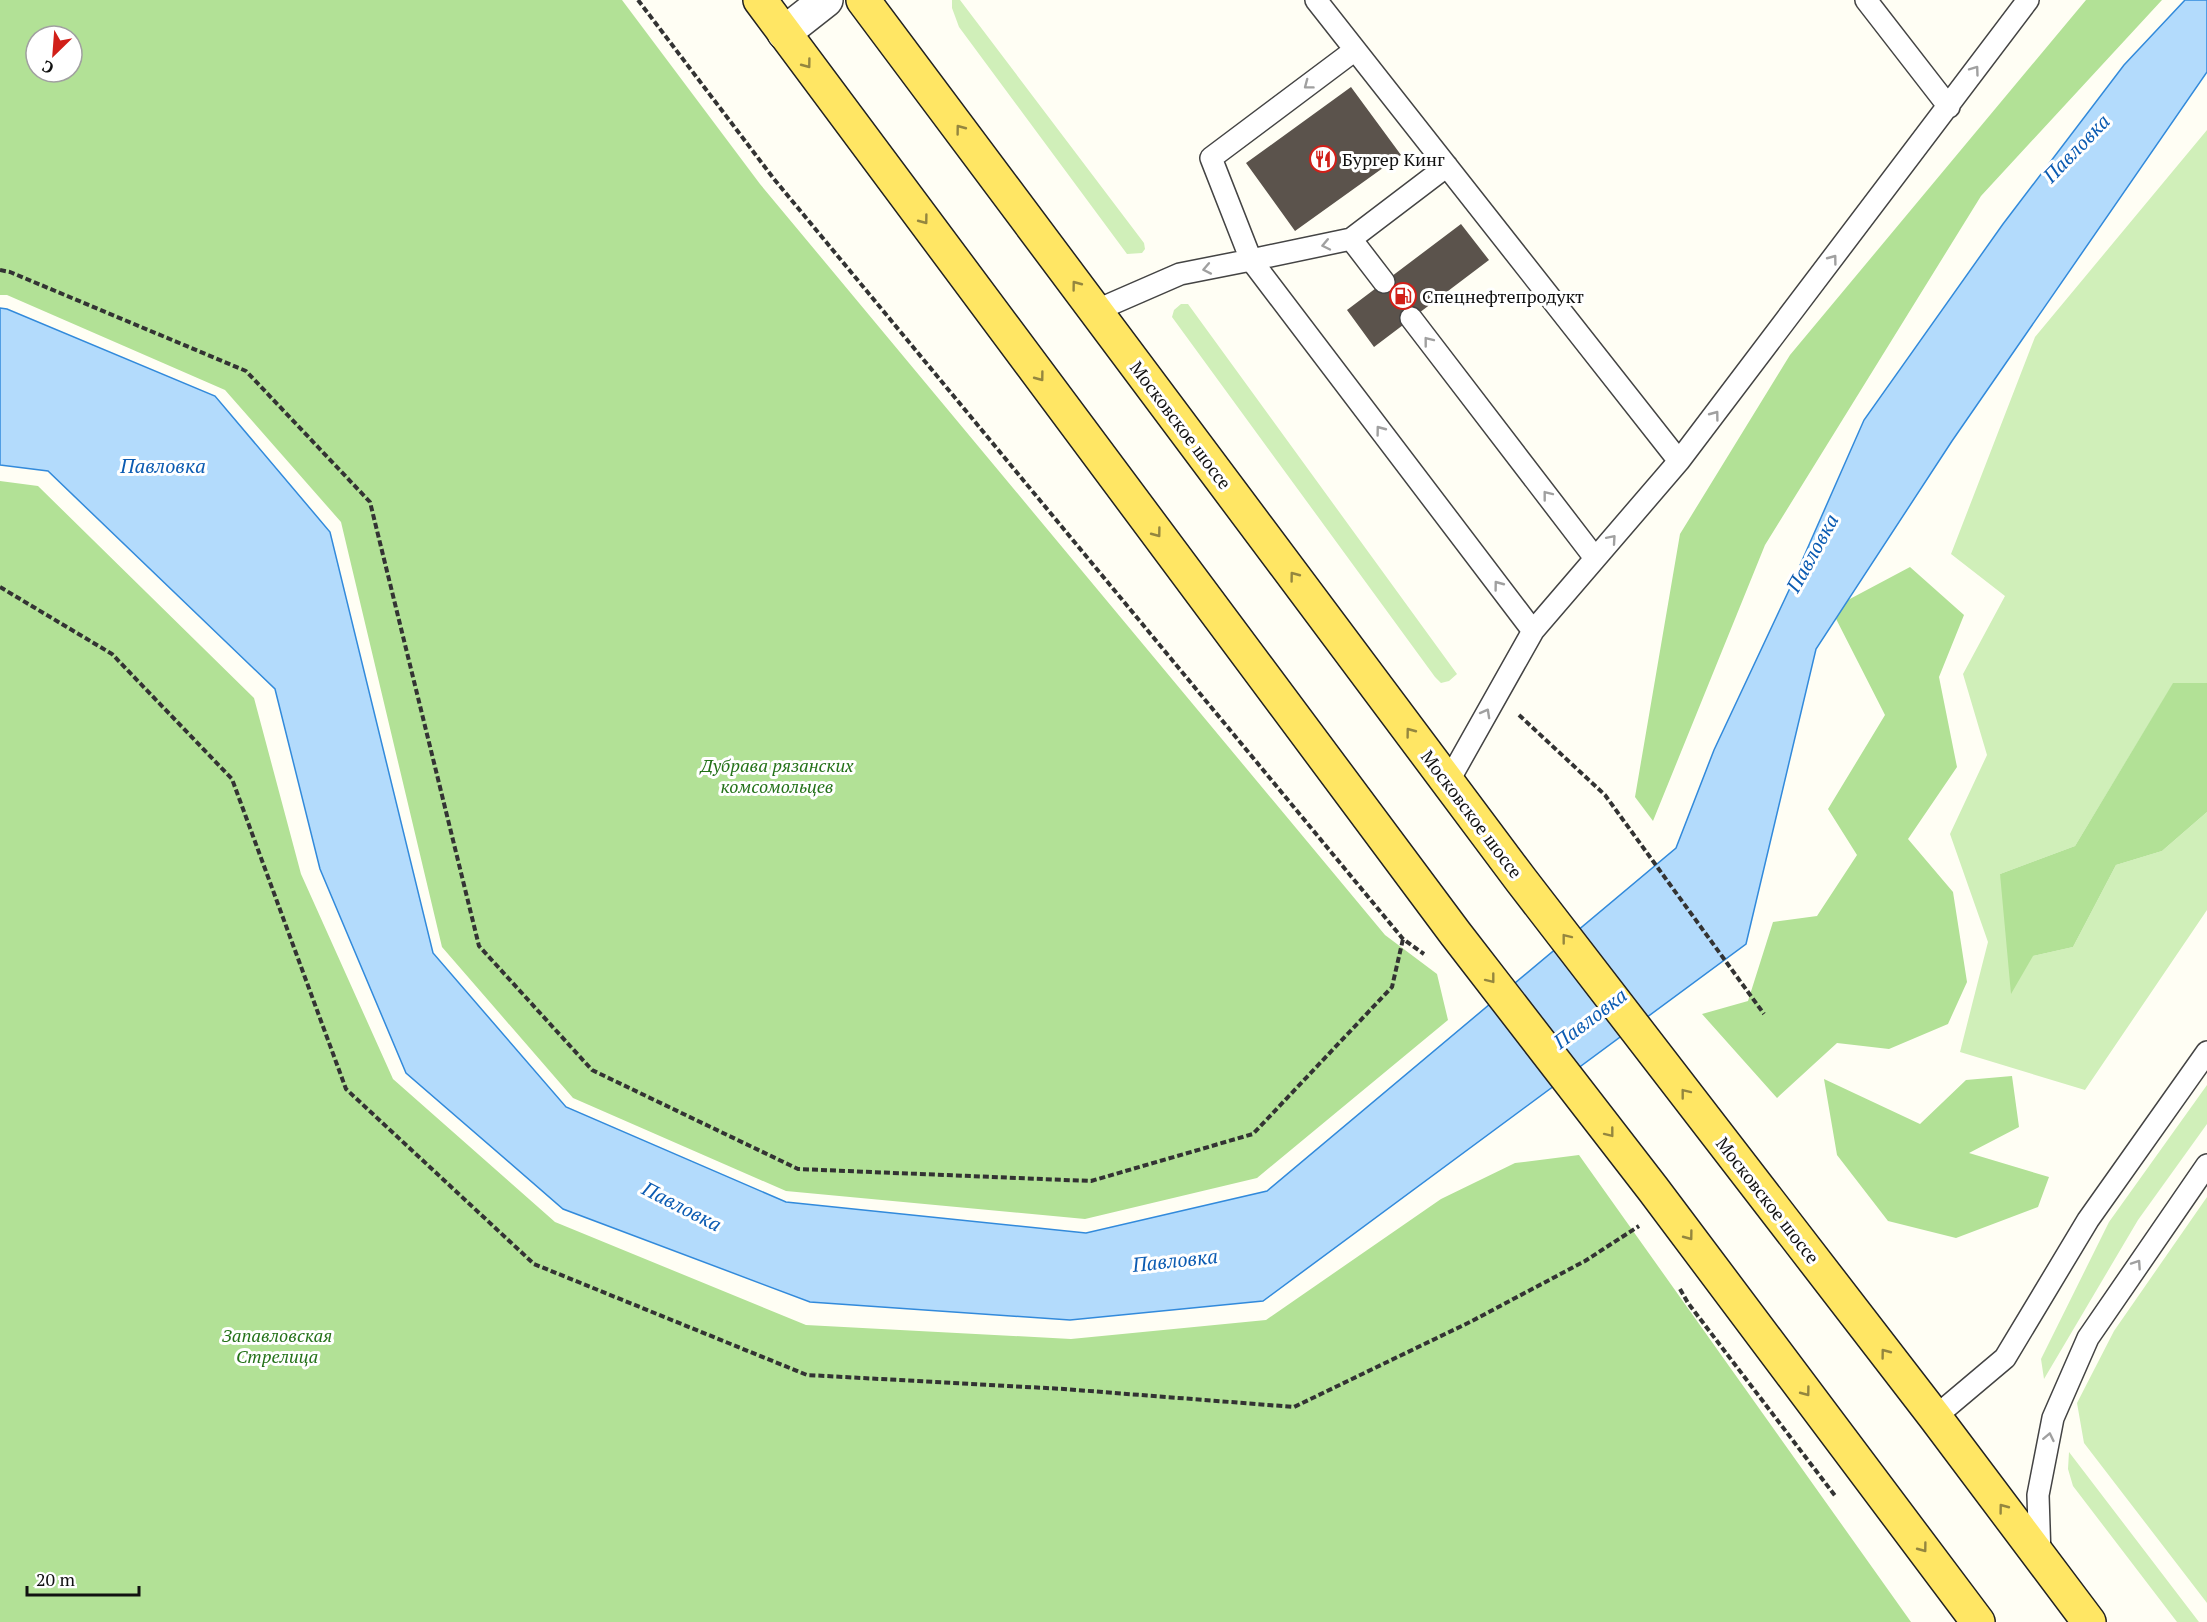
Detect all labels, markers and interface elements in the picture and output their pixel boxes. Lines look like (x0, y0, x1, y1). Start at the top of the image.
north arrow (24, 24, 84, 84)
text: С (38, 55, 57, 80)
one-way arrow (800, 57, 811, 68)
one-way arrow (1968, 66, 1979, 77)
one-way arrow (1304, 78, 1315, 89)
water label: Павловка (2036, 108, 2115, 189)
one-way arrow (956, 125, 967, 136)
restaurant icon: Бургер Кинг (1308, 144, 1338, 174)
place label: Бургер Кинг (1342, 147, 1445, 171)
one-way arrow (916, 214, 927, 225)
one-way arrow (1321, 237, 1331, 250)
one-way arrow (1825, 255, 1836, 266)
one-way arrow (1202, 262, 1211, 274)
one-way arrow (1073, 281, 1084, 292)
fuel station icon: Спецнефтепродукт (1388, 281, 1418, 311)
place label: Спецнефтепродукт (1422, 284, 1584, 308)
one-way arrow (1425, 336, 1436, 347)
street label: Московское шоссе (1125, 356, 1237, 494)
one-way arrow (1033, 370, 1044, 381)
one-way arrow (1707, 410, 1718, 421)
one-way arrow (1376, 425, 1387, 436)
water label: Павловка (119, 452, 206, 479)
one-way arrow (1543, 491, 1554, 502)
water label: Павловка (1779, 509, 1845, 598)
one-way arrow (1149, 526, 1160, 537)
one-way arrow (1605, 535, 1616, 546)
one-way arrow (1290, 572, 1301, 583)
one-way arrow (1494, 580, 1505, 591)
one-way arrow (1479, 709, 1490, 719)
one-way arrow (1407, 728, 1418, 739)
street label: Московское шоссе (1416, 745, 1528, 883)
park label: Дубрава рязанских комсомольцев (699, 753, 854, 798)
one-way arrow (1563, 934, 1574, 945)
one-way arrow (1483, 972, 1494, 983)
water label: Павловка (1547, 981, 1632, 1055)
one-way arrow (1682, 1088, 1693, 1099)
one-way arrow (1603, 1126, 1614, 1137)
street label: Московское шоссе (1711, 1132, 1825, 1268)
water label: Павловка (637, 1174, 726, 1237)
one-way arrow (1681, 1229, 1692, 1240)
water label: Павловка (1130, 1242, 1219, 1278)
one-way arrow (2130, 1260, 2141, 1271)
park label: Запавловская Стрелица (222, 1323, 332, 1368)
one-way arrow (1882, 1348, 1893, 1359)
one-way arrow (1798, 1385, 1809, 1396)
one-way arrow (2042, 1432, 2055, 1442)
one-way arrow (2000, 1504, 2011, 1515)
one-way arrow (1915, 1541, 1926, 1552)
scale bar (27, 1559, 140, 1597)
text: 20 m (36, 1567, 76, 1591)

